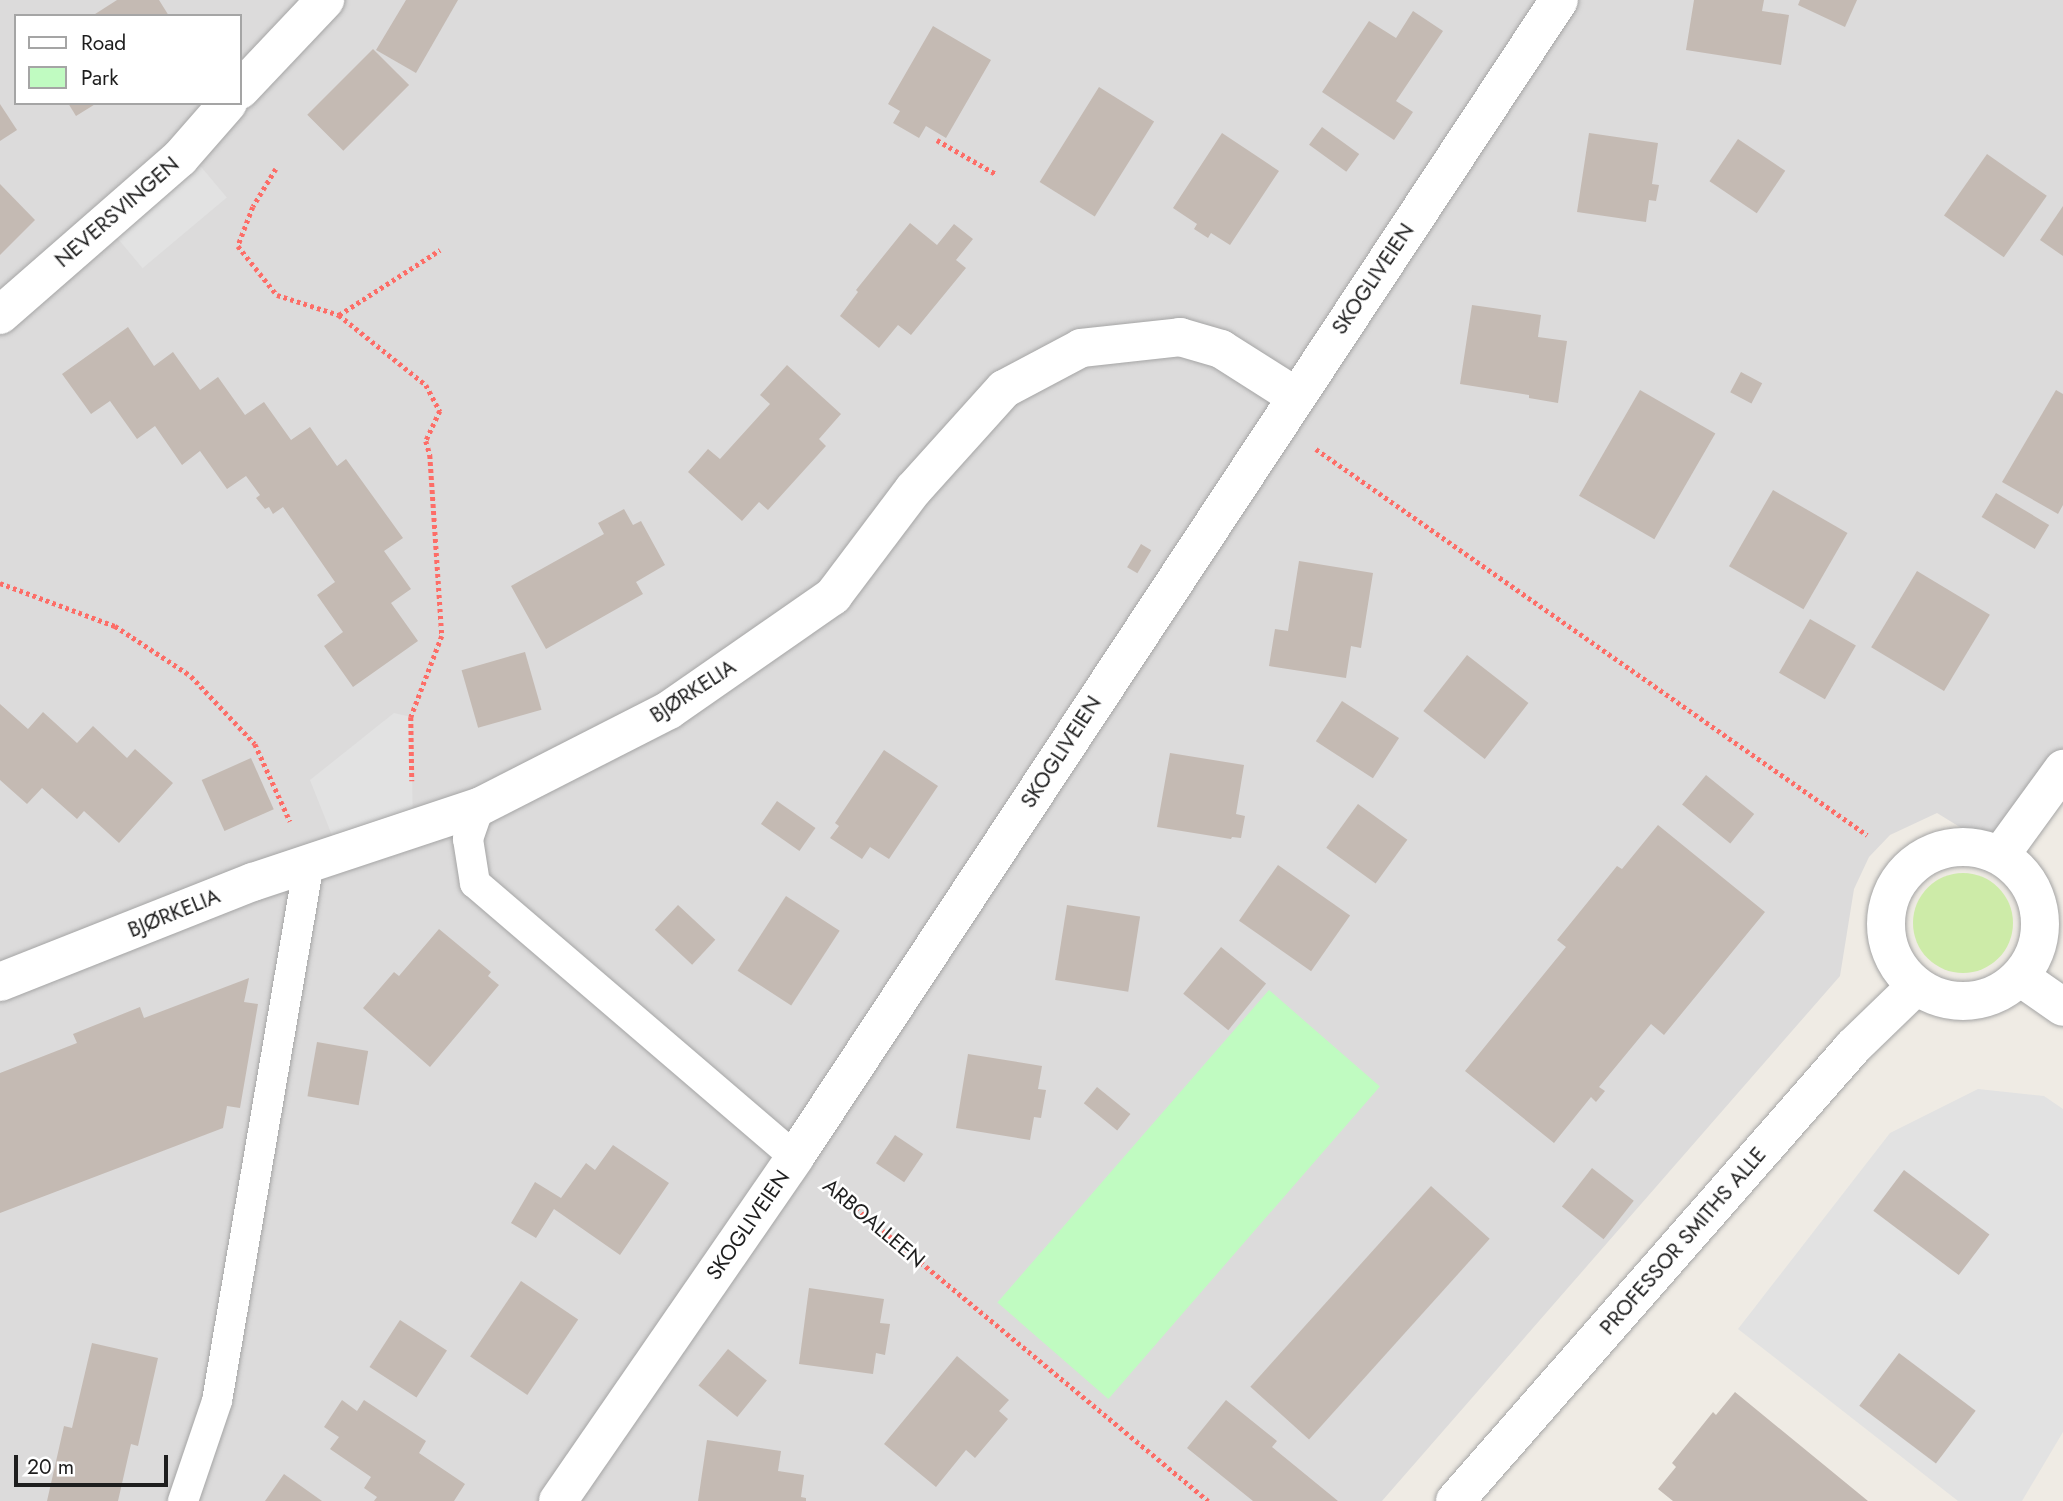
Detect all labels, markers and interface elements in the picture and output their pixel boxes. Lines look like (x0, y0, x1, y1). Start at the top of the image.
legend (14, 14, 242, 105)
text: Road (81, 28, 126, 58)
text: Park (81, 63, 118, 93)
street label: NEVERSVINGEN (50, 151, 184, 273)
street label: SKOGLIVEIEN (1327, 219, 1419, 339)
street label: BJØRKELIA (645, 654, 741, 728)
street label: SKOGLIVEIEN (1016, 691, 1106, 813)
street label: BJØRKELIA (124, 883, 224, 943)
street label: PROFESSOR SMITHS ALLE (1595, 1142, 1771, 1340)
street label: SKOGLIVEIEN (701, 1165, 795, 1285)
street label: ARBOALLEEN (818, 1173, 930, 1273)
scale bar (18, 1442, 172, 1486)
text: 20 m (27, 1452, 74, 1482)

